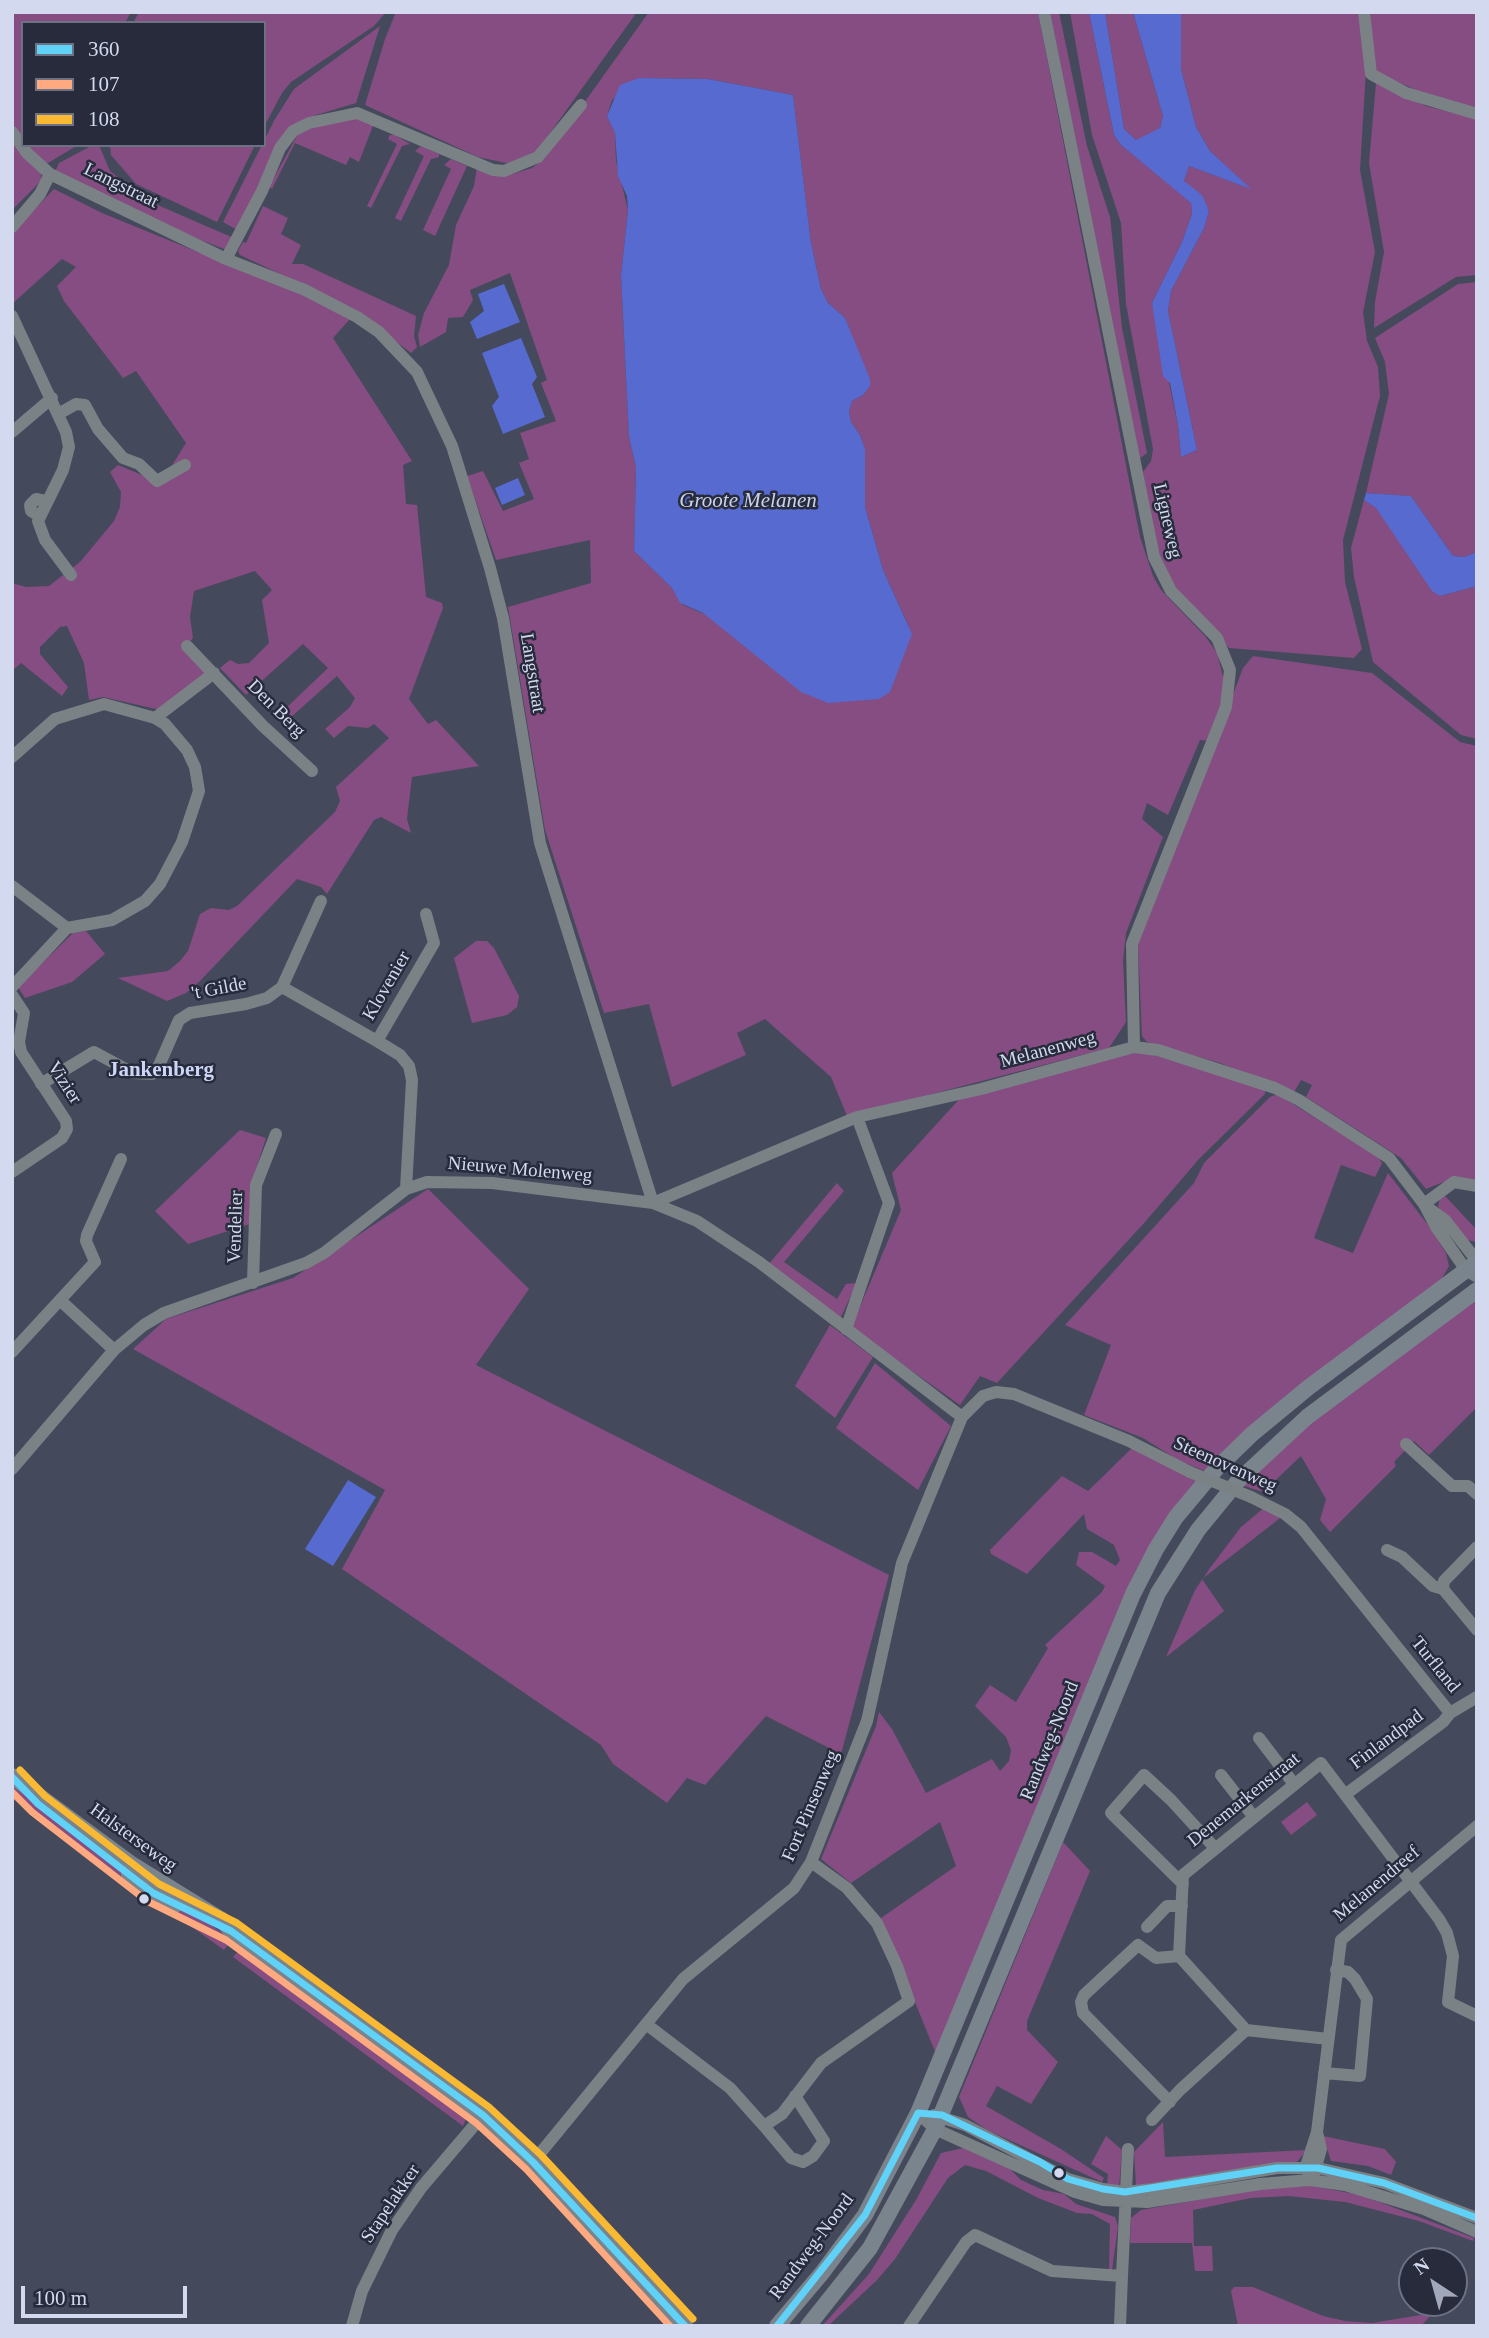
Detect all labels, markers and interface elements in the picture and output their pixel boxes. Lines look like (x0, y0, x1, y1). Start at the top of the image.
legend (21, 21, 266, 147)
text: 360 (88, 37, 120, 61)
text: 107 (88, 72, 120, 96)
text: 108 (88, 107, 120, 131)
street label: Langstraat (80, 158, 162, 214)
street label: Ligneweg (1147, 481, 1187, 561)
water label: Groote Melanen (679, 488, 817, 514)
street label: Langstraat (514, 632, 550, 714)
street label: Den Berg (242, 675, 310, 743)
street label: Klovenier (358, 947, 416, 1025)
street label: 't Gilde (190, 972, 248, 1006)
street label: Melanenweg (998, 1026, 1098, 1074)
street label: Vizier (42, 1057, 86, 1109)
district label: Jankenberg (108, 1058, 214, 1084)
street label: Nieuwe Molenweg (447, 1152, 593, 1188)
street label: Vendelier (223, 1190, 249, 1264)
street label: Steenovenweg (1170, 1432, 1280, 1498)
street label: Turfland (1405, 1632, 1465, 1698)
street label: Randweg-Noord (1016, 1678, 1084, 1804)
street label: Finlandpad (1346, 1705, 1428, 1775)
street label: Fort Pinsenweg (777, 1747, 845, 1865)
street label: Denemarkenstraat (1183, 1748, 1305, 1852)
street label: Halsterseweg (85, 1799, 181, 1877)
street label: Melanendreef (1329, 1841, 1425, 1927)
unlabelled marker (137, 1892, 151, 1906)
street label: Stapelakker (356, 2160, 426, 2248)
unlabelled marker (1052, 2166, 1066, 2180)
street label: Randweg-Noord (765, 2190, 859, 2304)
north arrow (1398, 2247, 1468, 2317)
text: N (1410, 2254, 1433, 2279)
scale bar (24, 2272, 191, 2316)
text: 100 m (34, 2286, 87, 2310)

